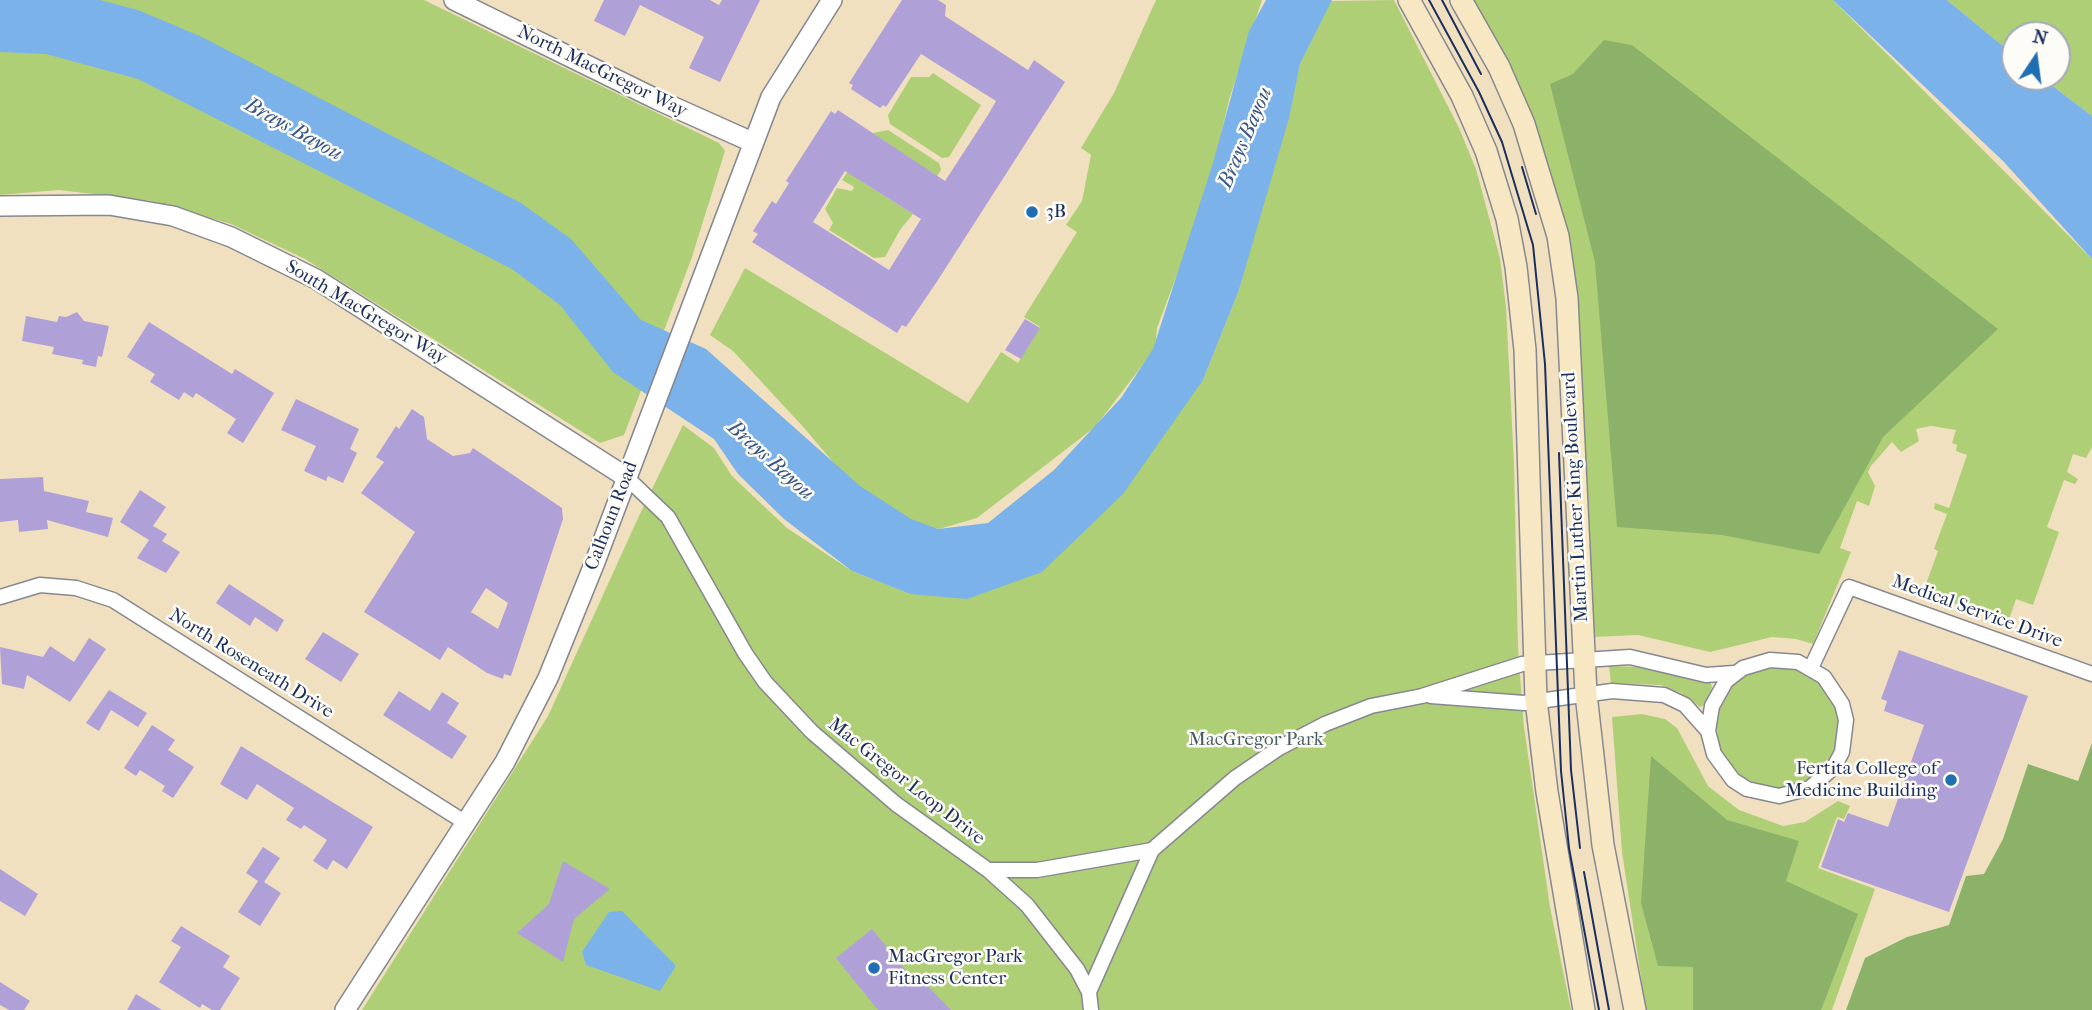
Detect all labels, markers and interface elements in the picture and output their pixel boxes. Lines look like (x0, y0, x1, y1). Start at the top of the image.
street label: North MacGregor Way (513, 21, 691, 123)
north arrow (2001, 21, 2071, 91)
text: N (2031, 25, 2050, 50)
water label: Brays Bayou (1213, 84, 1279, 192)
water label: Brays Bayou (240, 93, 346, 167)
place label: 3B (1046, 201, 1066, 223)
marker: 3B (1024, 204, 1040, 220)
street label: South MacGregor Way (281, 256, 451, 370)
street label: Martin Luther King Boulevard (1558, 371, 1594, 623)
water label: Brays Bayou (722, 416, 818, 506)
street label: Calhoun Road (581, 458, 643, 574)
street label: Medical Service Drive (1889, 571, 2065, 653)
street label: North Roseneath Drive (164, 604, 338, 724)
street label: Mac Gregor Loop Drive (823, 714, 989, 850)
park label: MacGregor Park (1189, 729, 1323, 751)
place label: Fertita College of Medicine Building (1785, 758, 1937, 802)
marker: Fertita College of Medicine Building (1943, 772, 1959, 788)
place label: MacGregor Park Fitness Center (888, 946, 1023, 990)
marker: MacGregor Park Fitness Center (866, 960, 882, 976)

